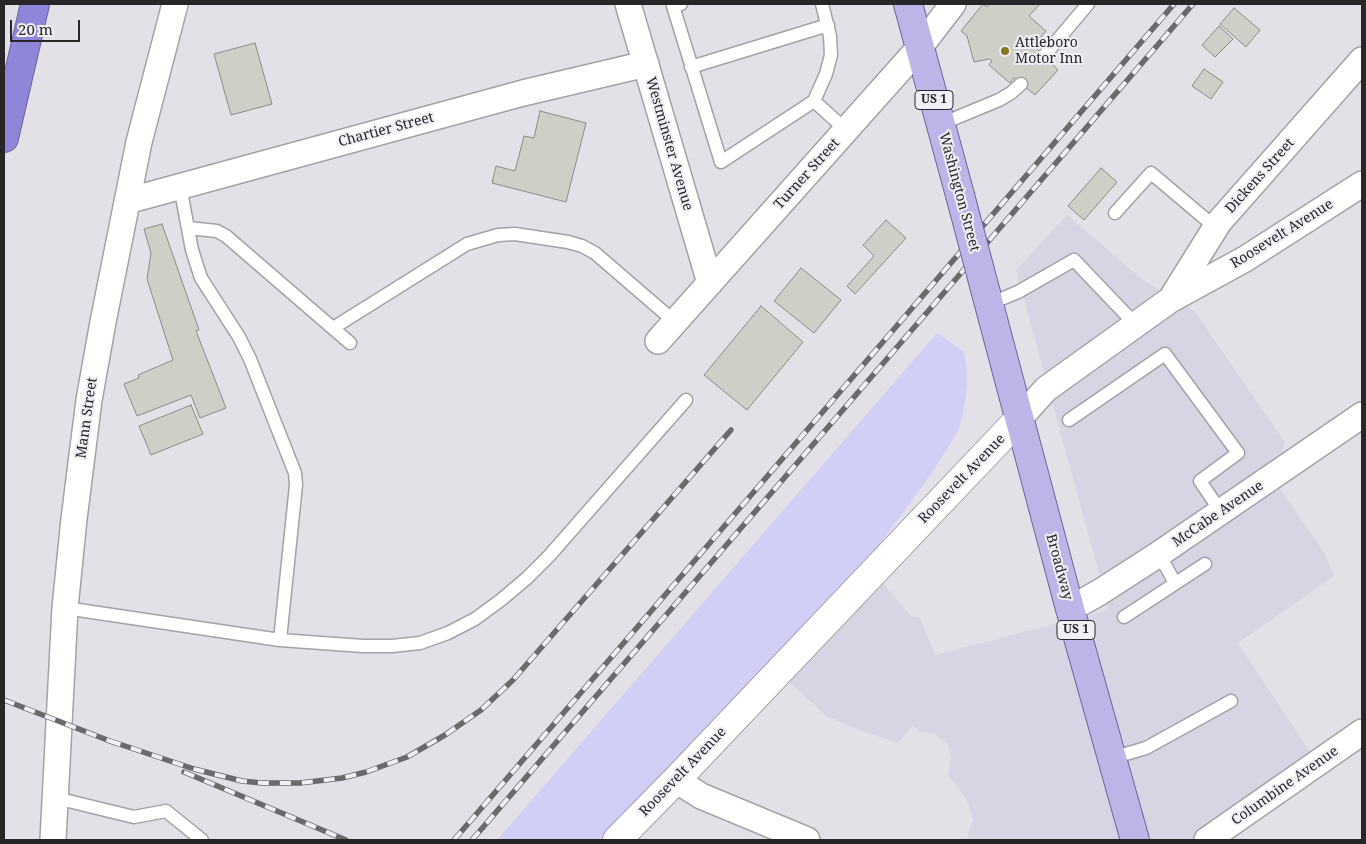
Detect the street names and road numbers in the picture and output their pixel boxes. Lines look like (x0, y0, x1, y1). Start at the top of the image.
street label: Westminster Avenue (642, 75, 696, 213)
road number: US 1 (915, 90, 953, 110)
street label: Chartier Street (336, 109, 436, 151)
street label: Washington Street (935, 131, 983, 253)
street label: Turner Street (771, 135, 843, 213)
street label: Dickens Street (1222, 135, 1298, 217)
street label: Roosevelt Avenue (1228, 196, 1336, 272)
street label: Mann Street (73, 376, 101, 460)
street label: Roosevelt Avenue (915, 431, 1009, 527)
street label: McCabe Avenue (1169, 477, 1267, 551)
street label: Broadway (1042, 532, 1076, 602)
road number: US 1 (1057, 620, 1095, 640)
street label: Roosevelt Avenue (636, 724, 730, 820)
street label: Columbine Avenue (1228, 743, 1342, 829)

